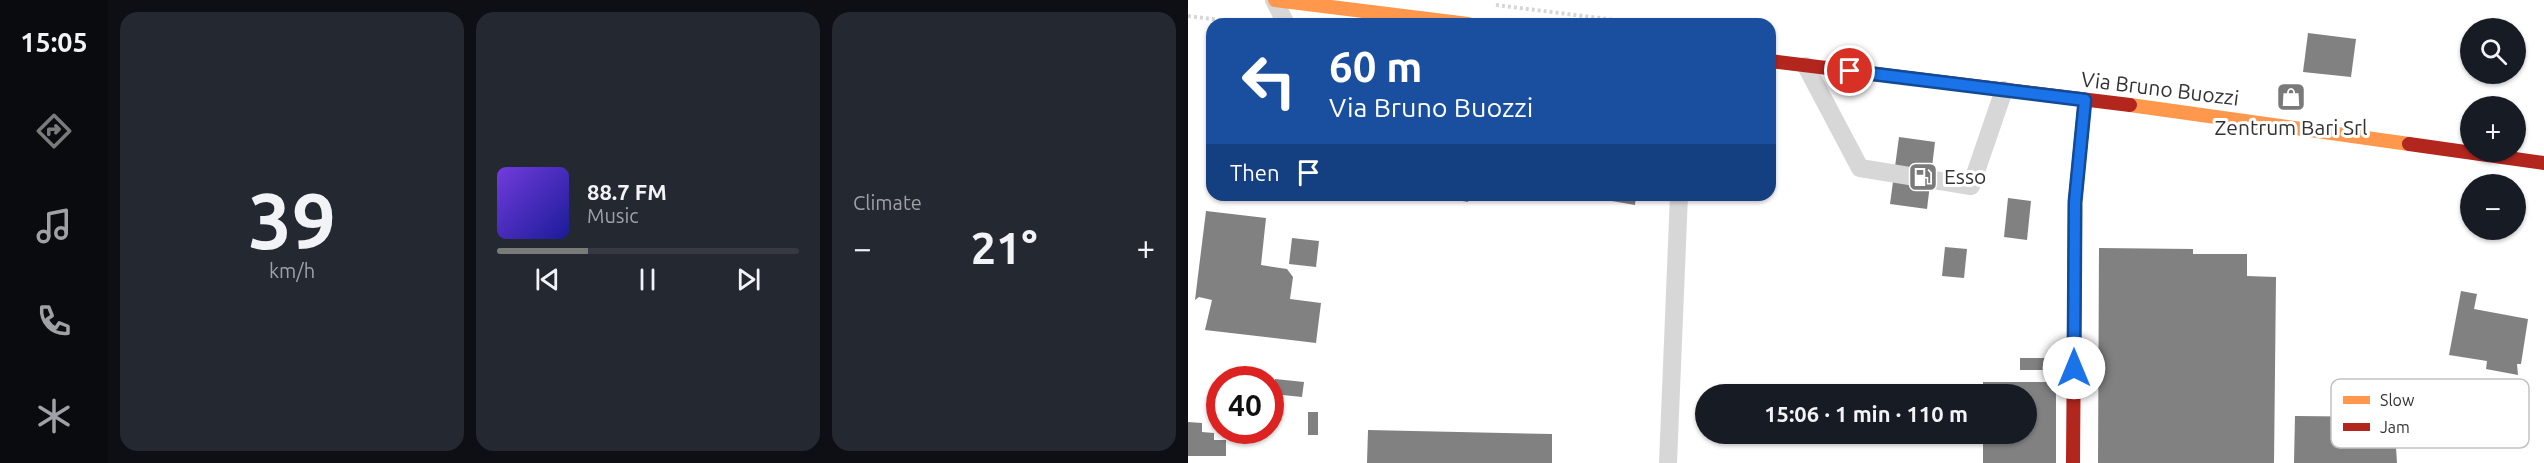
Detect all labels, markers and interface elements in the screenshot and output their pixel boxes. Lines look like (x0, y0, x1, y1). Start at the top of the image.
map controls (2460, 18, 2526, 240)
button: search (2460, 18, 2526, 84)
text: 15:05 (20, 27, 88, 57)
icon: left (1230, 42, 1308, 120)
text: 60 m (1329, 43, 1423, 90)
pin (1824, 45, 1875, 96)
icon: arrive (1833, 54, 1866, 87)
street label: Via Bruno Buozzi (2080, 66, 2240, 110)
shop icon: Zentrum Bari Srl (2275, 81, 2307, 113)
text: Via Bruno Buozzi (1329, 92, 1533, 122)
button: + (2460, 96, 2526, 162)
icon: directions (33, 110, 75, 152)
place label: Zentrum Bari Srl (2214, 115, 2368, 139)
icon: arrive (1292, 156, 1325, 189)
text: Then (1230, 160, 1280, 185)
fuel station icon: Esso (1907, 161, 1939, 193)
place label: Esso (1944, 164, 1986, 188)
button: − (2460, 174, 2526, 240)
text: 39 (248, 176, 336, 264)
text: 88.7 FM (587, 179, 667, 204)
text: Climate (853, 191, 922, 214)
text: Music (587, 204, 639, 227)
icon: music (33, 205, 75, 247)
text: 21° (971, 222, 1037, 273)
text: − (853, 229, 872, 266)
text: + (1136, 229, 1155, 266)
text: km/h (269, 259, 315, 282)
icon: previous (531, 263, 564, 296)
icon: pause (631, 263, 664, 296)
icon: next (732, 263, 765, 296)
icon: phone (33, 300, 75, 342)
position arrow (2042, 336, 2106, 400)
speed limit sign: 40 (1206, 366, 1284, 444)
legend (2331, 379, 2529, 448)
text: Slow (2380, 391, 2415, 409)
icon: climate (33, 395, 75, 437)
text: 15:06 · 1 min · 110 m (1764, 401, 1968, 426)
text: Jam (2380, 418, 2410, 436)

